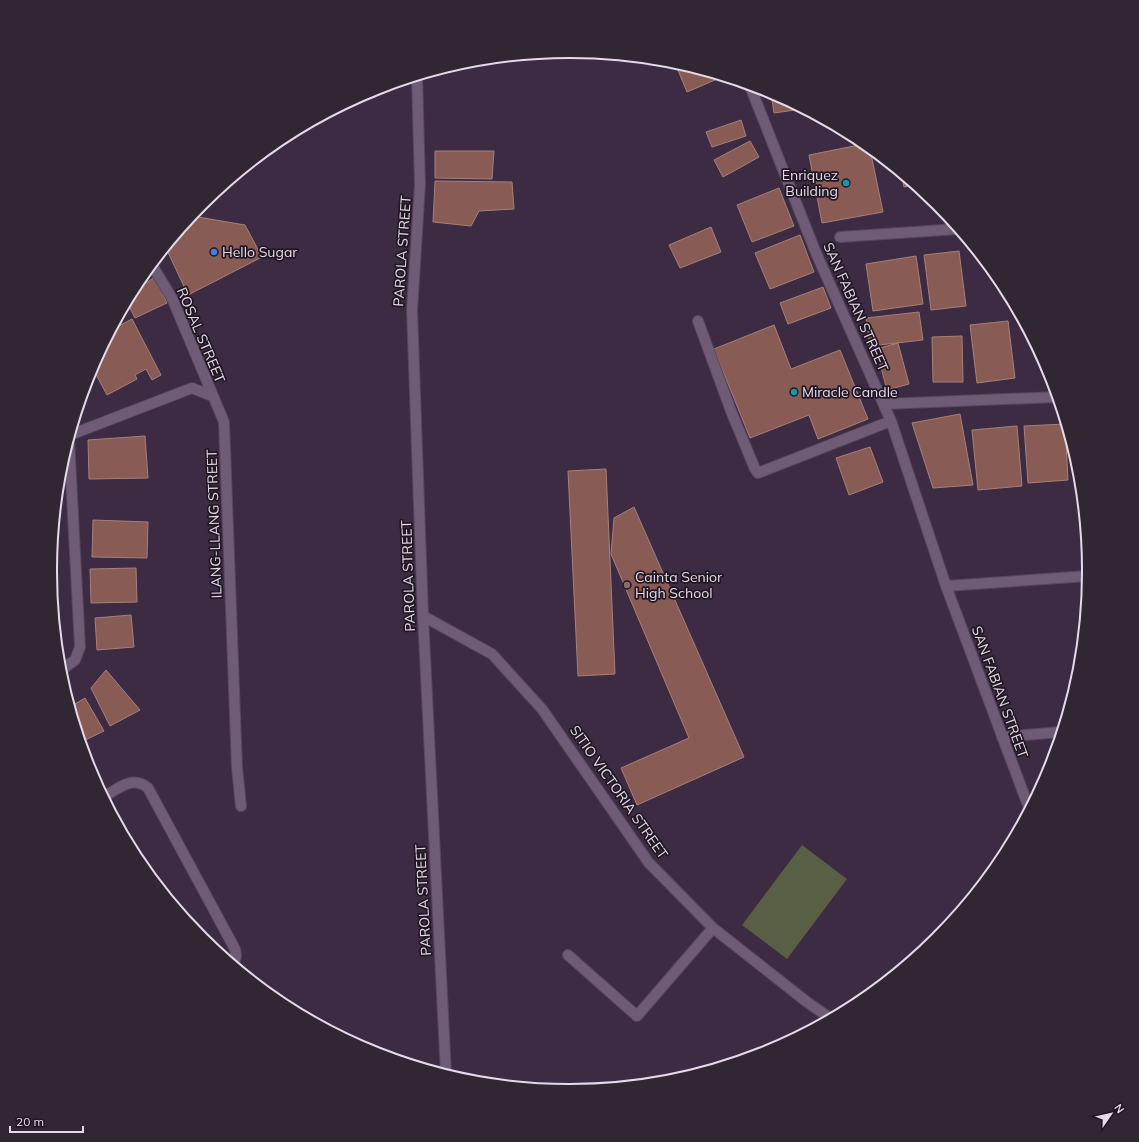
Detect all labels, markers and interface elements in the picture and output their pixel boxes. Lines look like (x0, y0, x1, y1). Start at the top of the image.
place label: Enriquez Building (782, 166, 838, 200)
marker: Enriquez Building (841, 178, 851, 188)
street label: PAROLA STREET (389, 194, 415, 307)
street label: SAN FABIAN STREET (819, 240, 893, 375)
place label: Hello Sugar (222, 243, 298, 261)
marker: Hello Sugar (209, 247, 219, 257)
street label: ROSAL STREET (173, 284, 229, 386)
place label: Miracle Candle (802, 383, 898, 401)
marker: Miracle Candle (789, 387, 799, 397)
street label: ILANG-LLANG STREET (202, 449, 226, 599)
street label: PAROLA STREET (397, 519, 419, 632)
place label: Cainta Senior High School (635, 568, 723, 602)
marker: Cainta Senior High School (622, 580, 632, 590)
street label: SAN FABIAN STREET (968, 623, 1032, 761)
street label: SITIO VICTORIA STREET (566, 722, 672, 863)
street label: PAROLA STREET (411, 843, 435, 956)
north arrow (1091, 1094, 1131, 1134)
text: N (1111, 1101, 1127, 1116)
scale bar (10, 1108, 83, 1134)
text: 20 m (16, 1114, 44, 1129)

